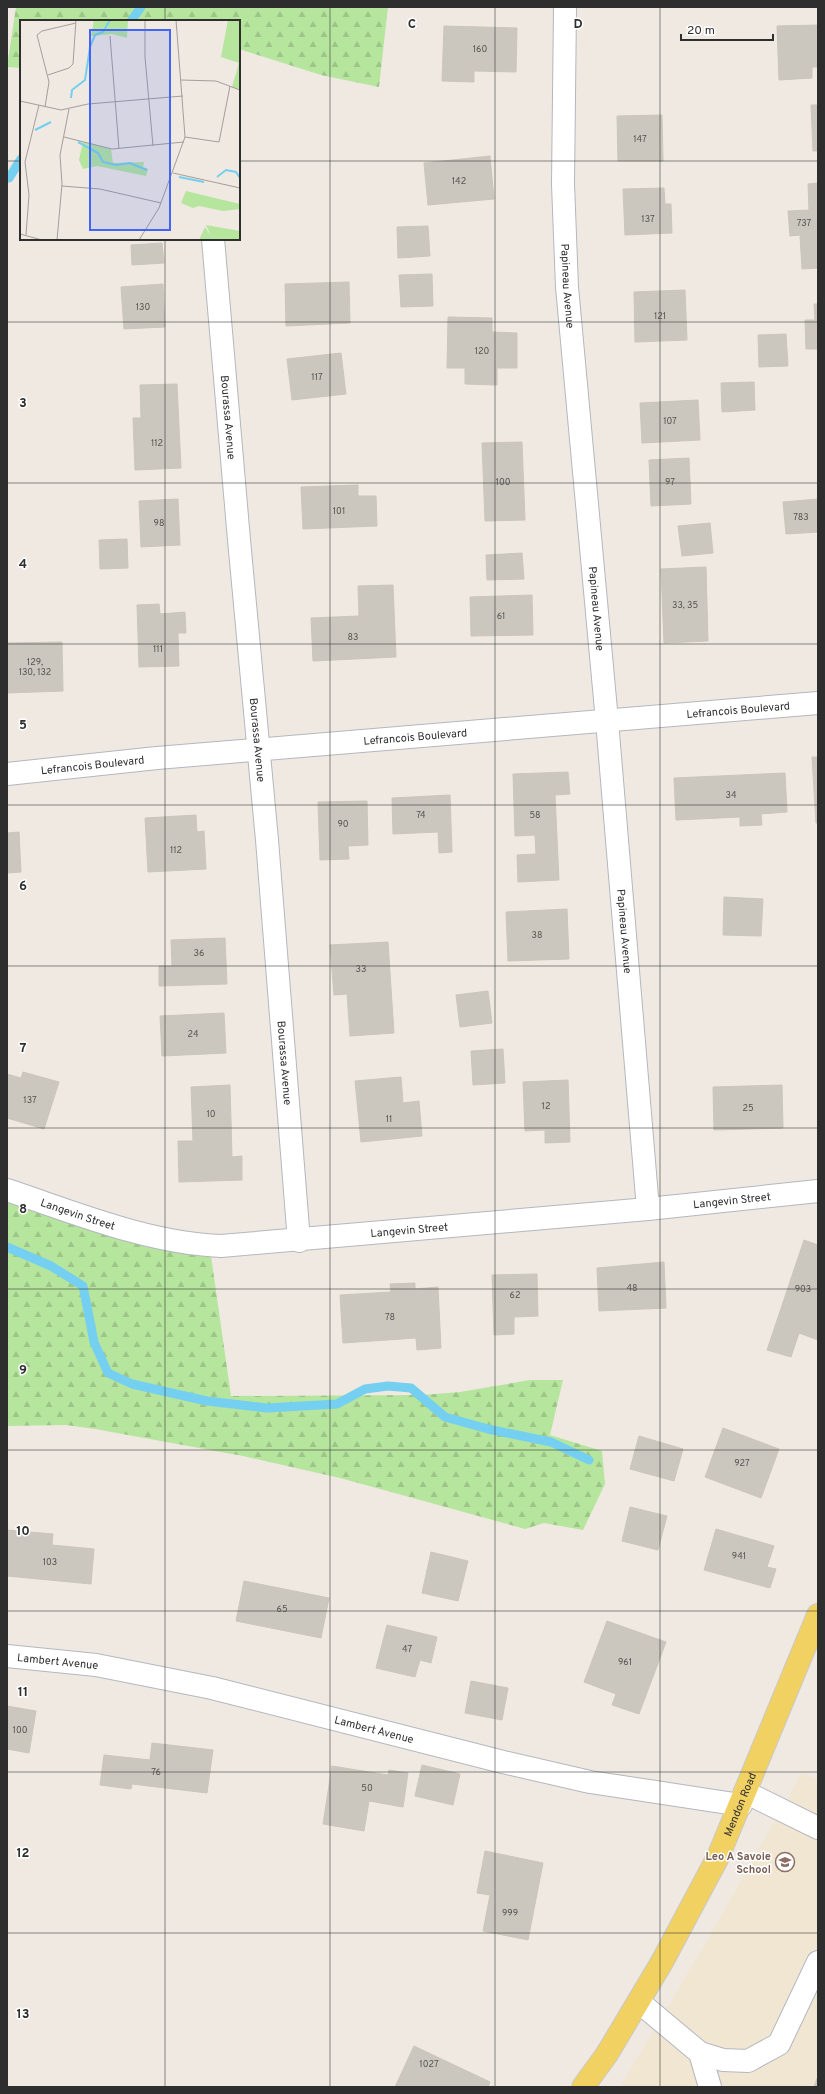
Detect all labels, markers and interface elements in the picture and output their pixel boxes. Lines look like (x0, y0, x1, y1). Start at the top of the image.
scale bar (681, 16, 773, 42)
text: C (408, 17, 416, 33)
text: D (573, 17, 583, 33)
inset map (20, 20, 240, 240)
text: 20 m (687, 23, 715, 39)
house number: 160 (473, 44, 487, 55)
house number: 147 (633, 134, 647, 145)
house number: 142 (452, 176, 466, 187)
house number: 137 (641, 214, 655, 225)
house number: 737 (797, 218, 812, 229)
street label: Papineau Avenue (557, 243, 577, 329)
house number: 130 (136, 302, 150, 313)
house number: 121 (654, 311, 666, 322)
house number: 120 (475, 346, 490, 357)
house number: 117 (311, 372, 323, 383)
street label: Bourassa Avenue (217, 375, 238, 460)
text: 3 (19, 396, 27, 412)
house number: 107 (663, 416, 677, 427)
house number: 112 (151, 438, 163, 449)
house number: 100 (496, 477, 511, 488)
house number: 97 (665, 477, 675, 488)
house number: 101 (333, 506, 345, 517)
house number: 783 (793, 512, 809, 523)
house number: 98 (154, 518, 164, 529)
text: 4 (19, 557, 27, 573)
street label: Papineau Avenue (585, 566, 607, 652)
house number: 33, 35 (672, 600, 698, 611)
house number: 61 (497, 611, 505, 622)
house number: 83 (348, 632, 358, 643)
house number: 111 (153, 644, 163, 655)
house number: 129, 130, 132 (19, 657, 51, 678)
street label: Bourassa Avenue (246, 697, 268, 783)
street label: Lefrancois Boulevard (686, 699, 791, 722)
text: 5 (19, 718, 27, 734)
street label: Lefrancois Boulevard (363, 726, 468, 749)
street label: Lefrancois Boulevard (40, 753, 145, 778)
house number: 34 (725, 790, 737, 801)
house number: 74 (416, 810, 426, 821)
house number: 58 (529, 810, 541, 821)
house number: 90 (337, 819, 349, 830)
house number: 112 (170, 845, 182, 856)
text: 6 (19, 879, 27, 895)
street label: Papineau Avenue (613, 889, 634, 974)
house number: 38 (532, 930, 542, 941)
house number: 36 (194, 948, 204, 959)
house number: 33 (356, 964, 366, 975)
street label: Bourassa Avenue (273, 1020, 294, 1106)
house number: 24 (187, 1029, 199, 1040)
text: 7 (20, 1041, 27, 1057)
house number: 137 (23, 1095, 37, 1106)
house number: 12 (542, 1101, 550, 1112)
house number: 25 (742, 1103, 754, 1114)
house number: 10 (206, 1109, 216, 1120)
house number: 11 (386, 1114, 392, 1125)
street label: Langevin Street (693, 1190, 771, 1212)
street label: Langevin Street (38, 1196, 117, 1234)
text: 8 (19, 1202, 27, 1218)
street label: Langevin Street (370, 1220, 449, 1241)
house number: 48 (626, 1283, 638, 1294)
house number: 903 (795, 1284, 811, 1295)
house number: 62 (510, 1290, 520, 1301)
house number: 78 (385, 1312, 395, 1323)
text: 9 (19, 1363, 27, 1379)
house number: 927 (734, 1458, 750, 1469)
text: 10 (16, 1524, 30, 1540)
house number: 941 (732, 1551, 746, 1562)
house number: 103 (43, 1557, 57, 1568)
house number: 65 (277, 1604, 287, 1615)
house number: 47 (402, 1644, 412, 1655)
street label: Lambert Avenue (16, 1651, 99, 1673)
house number: 961 (618, 1657, 632, 1668)
text: 11 (18, 1685, 28, 1701)
street label: Lambert Avenue (333, 1713, 415, 1747)
house number: 100 (13, 1725, 28, 1736)
house number: 76 (151, 1767, 161, 1778)
street label: Mendon Road (721, 1771, 760, 1839)
house number: 50 (361, 1783, 373, 1794)
text: 12 (16, 1846, 30, 1862)
place label: Leo A Savoie School (705, 1850, 771, 1877)
school or university icon: Leo A Savoie School (774, 1851, 796, 1873)
house number: 999 (502, 1908, 518, 1919)
text: 13 (17, 2007, 30, 2023)
house number: 1027 (419, 2059, 439, 2070)

